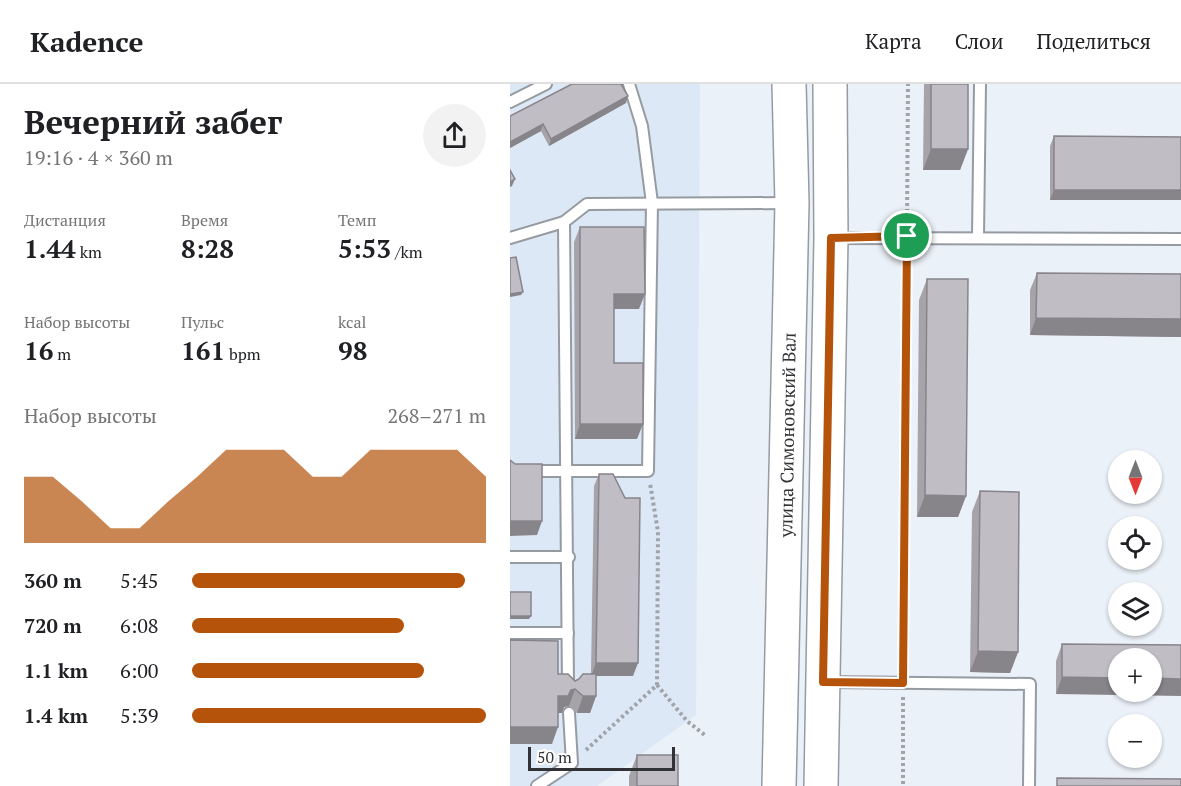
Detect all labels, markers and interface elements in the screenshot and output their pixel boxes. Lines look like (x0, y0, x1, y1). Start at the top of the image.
text: Kadence (30, 23, 144, 60)
text: Карта (865, 27, 922, 55)
text: Слои (955, 27, 1004, 55)
text: Поделиться (1037, 27, 1151, 55)
text: Вечерний забег (24, 100, 282, 143)
button: share (423, 104, 486, 167)
text: 19:16 · 4 × 360 m (24, 144, 173, 171)
text: Дистанция (24, 209, 106, 231)
text: Время (181, 209, 228, 231)
text: Темп (338, 209, 376, 231)
pin (881, 210, 932, 261)
icon: arrive (890, 219, 923, 252)
text: 1.44 (24, 231, 76, 265)
text: 8:28 (181, 231, 234, 265)
text: 5:53 (338, 231, 391, 265)
text: km (76, 241, 102, 263)
text: /km (391, 241, 422, 263)
text: Набор высоты (24, 311, 130, 333)
text: Пульс (181, 311, 224, 333)
text: kcal (338, 311, 366, 333)
street label: улица Симоновский Вал (773, 332, 801, 539)
text: 16 (24, 333, 53, 367)
text: 161 (181, 333, 225, 367)
text: 98 (338, 333, 367, 367)
text: m (53, 343, 71, 365)
text: bpm (225, 343, 261, 365)
text: Набор высоты (24, 402, 157, 429)
text: 268–271 m (387, 402, 486, 429)
north arrow (1108, 450, 1162, 504)
map controls (1108, 450, 1162, 768)
button: locate (1108, 516, 1162, 570)
text: 360 m (24, 567, 82, 594)
text: 5:45 (120, 567, 159, 594)
button: layers (1108, 582, 1162, 636)
text: 720 m (24, 612, 82, 639)
text: 6:08 (120, 612, 159, 639)
button: + (1108, 648, 1162, 702)
text: 1.1 km (24, 657, 88, 684)
text: 6:00 (120, 657, 159, 684)
text: 1.4 km (24, 702, 88, 729)
text: 5:39 (120, 702, 159, 729)
button: − (1108, 714, 1162, 768)
scale bar (528, 744, 675, 772)
text: 50 m (537, 746, 572, 768)

